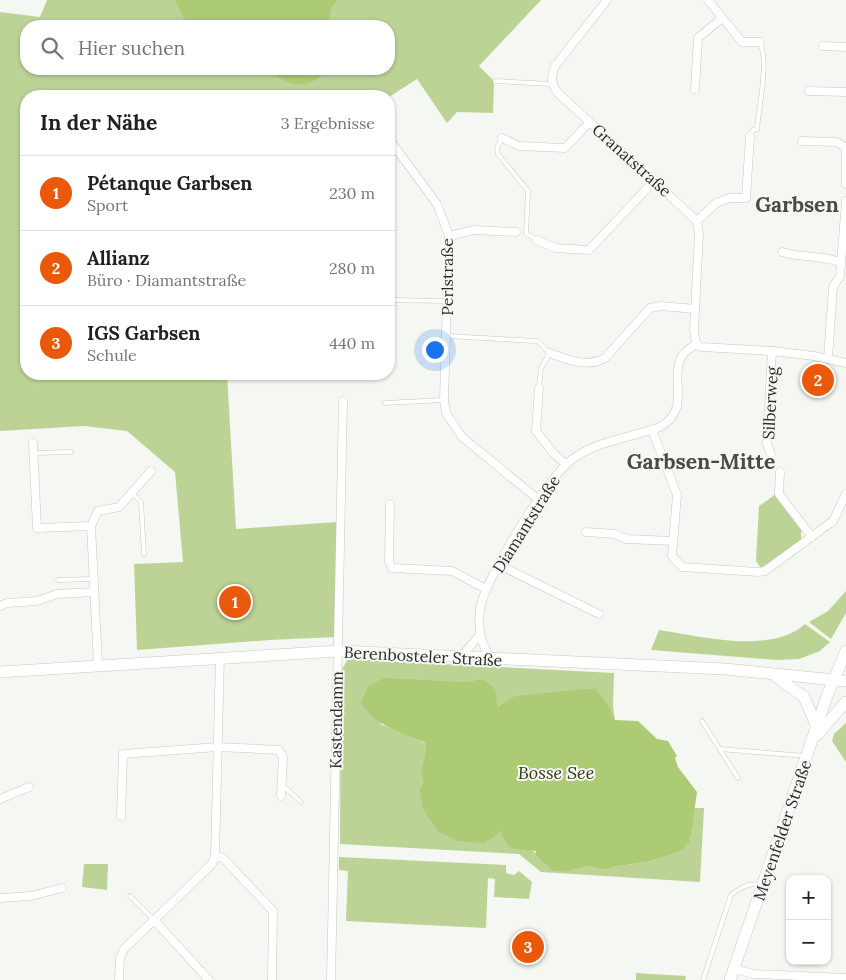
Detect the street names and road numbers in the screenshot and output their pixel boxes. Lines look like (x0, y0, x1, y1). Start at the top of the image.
street label: Granatstraße (588, 119, 676, 201)
street label: Perlstraße (437, 238, 457, 316)
street label: Silberweg (758, 365, 782, 440)
street label: Diamantstraße (488, 471, 564, 576)
street label: Berenbosteler Straße (343, 642, 503, 670)
street label: Kastendamm (325, 671, 347, 769)
street label: Meyenfelder Straße (749, 757, 816, 903)

